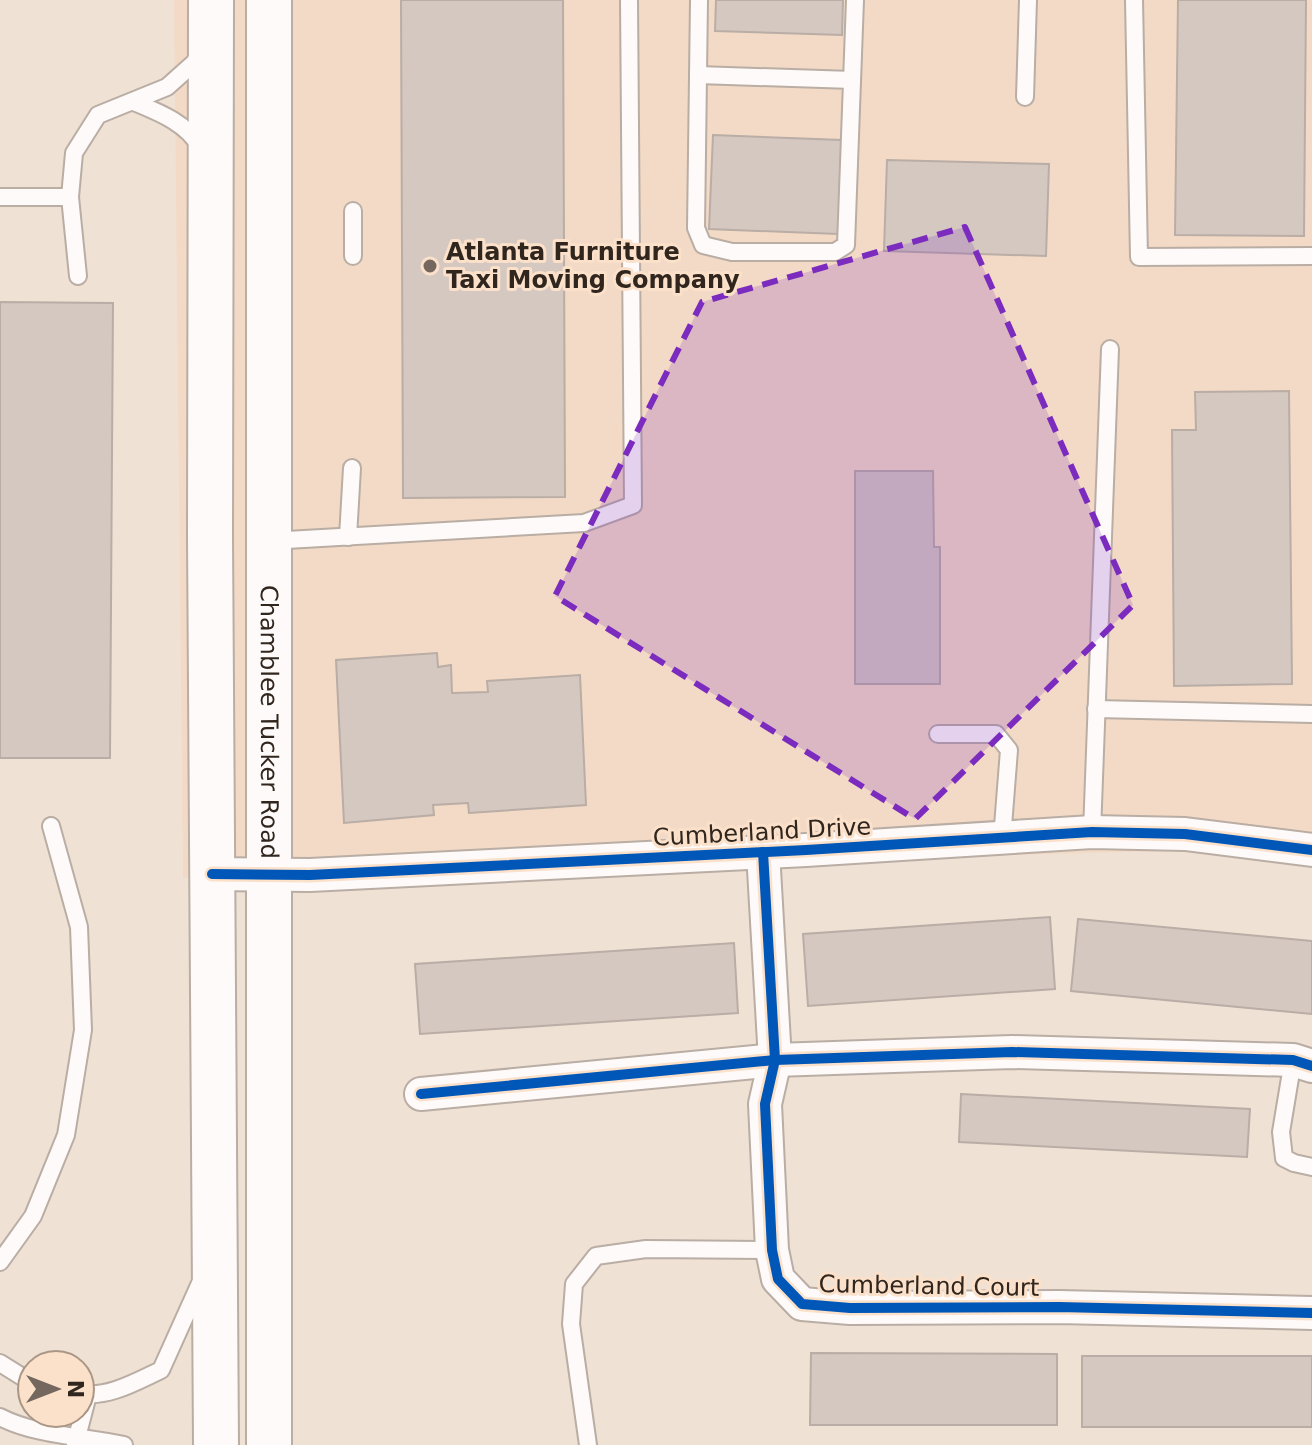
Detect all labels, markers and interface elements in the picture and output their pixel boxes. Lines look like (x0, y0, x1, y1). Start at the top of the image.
place label: Atlanta Furniture Taxi Moving Company (446, 238, 740, 294)
marker: Atlanta Furniture Taxi Moving Company (421, 257, 439, 275)
street label: Chamblee Tucker Road (255, 585, 283, 859)
street label: Cumberland Drive (652, 812, 872, 852)
street label: Cumberland Court (818, 1270, 1040, 1302)
north arrow (16, 1349, 96, 1429)
text: N (63, 1380, 88, 1398)

